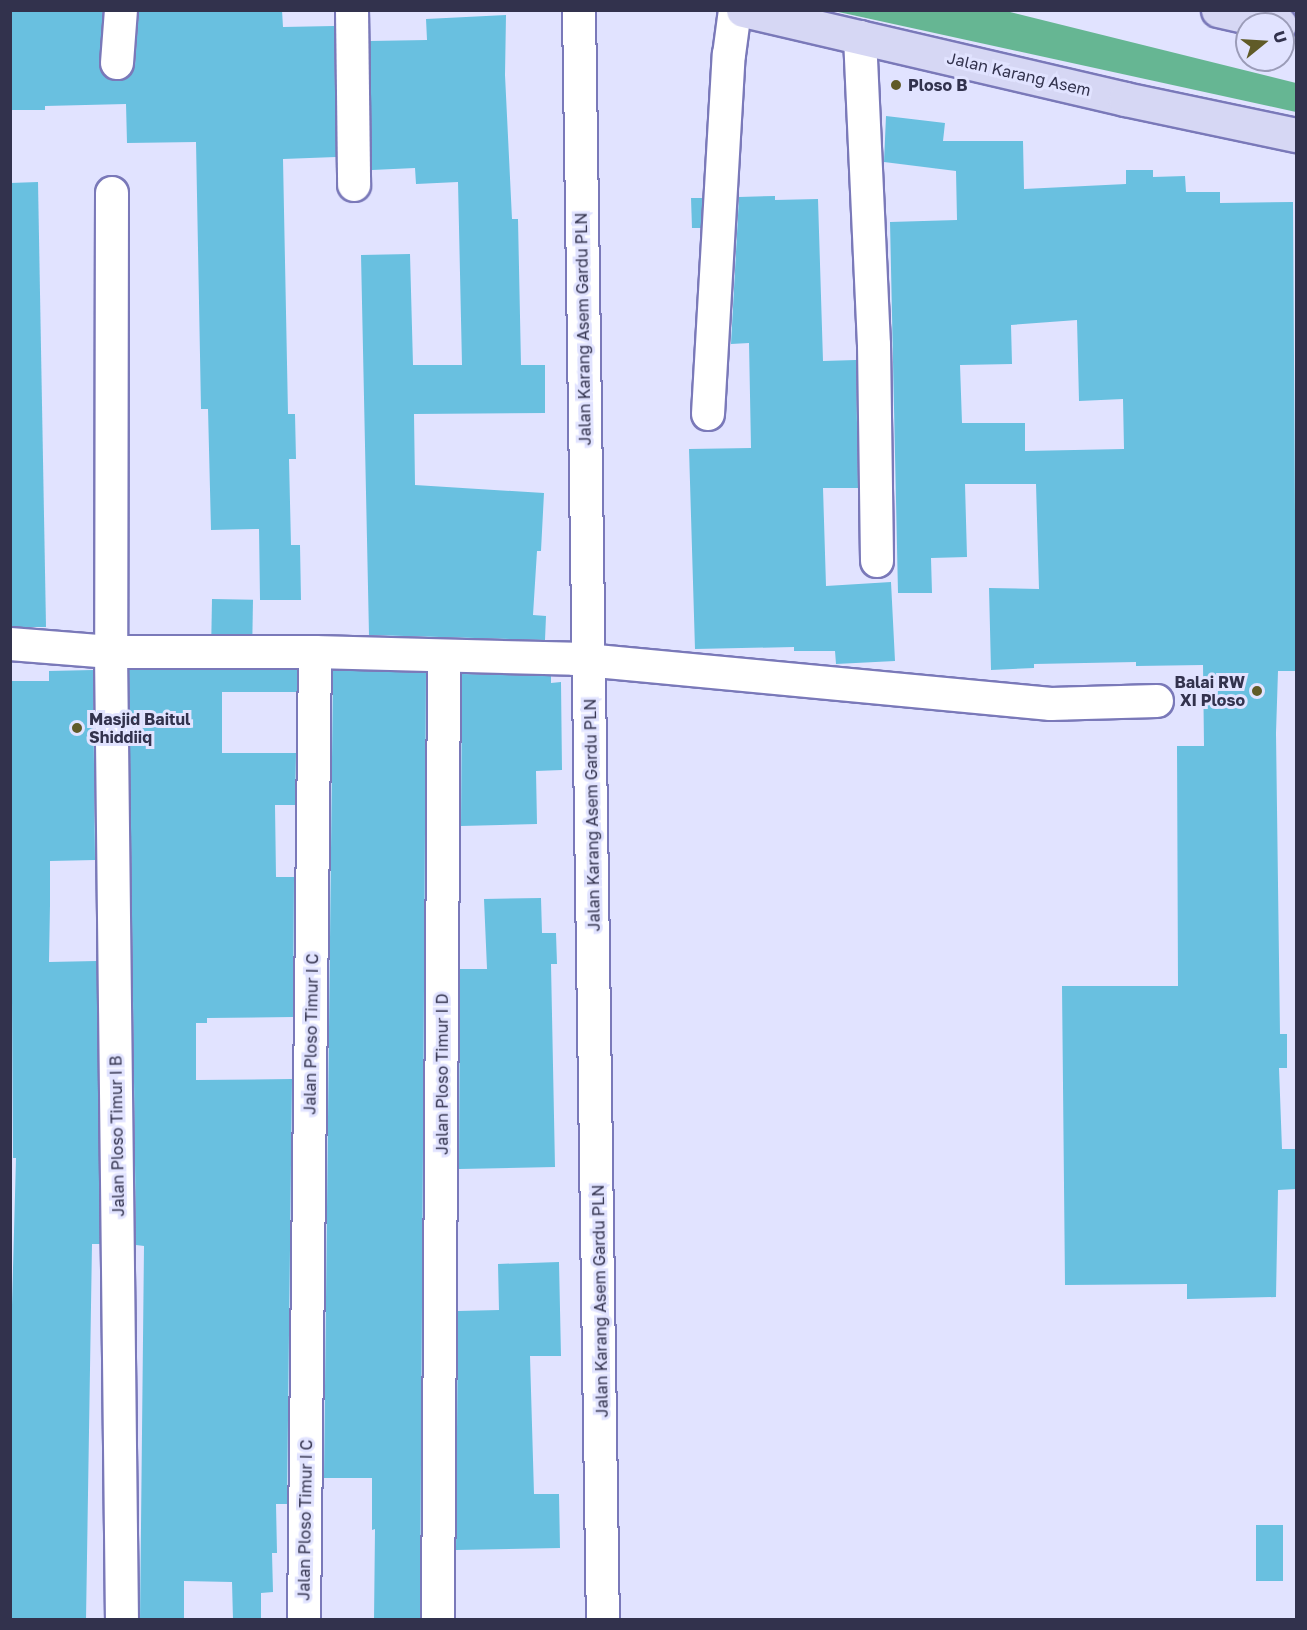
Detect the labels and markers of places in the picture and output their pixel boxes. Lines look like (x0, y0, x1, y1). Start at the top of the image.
place label: Ploso B (908, 75, 967, 95)
marker: Ploso B (889, 78, 903, 92)
place label: Balai RW XI Ploso (1174, 672, 1245, 710)
marker: Balai RW XI Ploso (1250, 684, 1264, 698)
place label: Masjid Baitul Shiddiiq (89, 709, 190, 747)
marker: Masjid Baitul Shiddiiq (70, 721, 84, 735)

